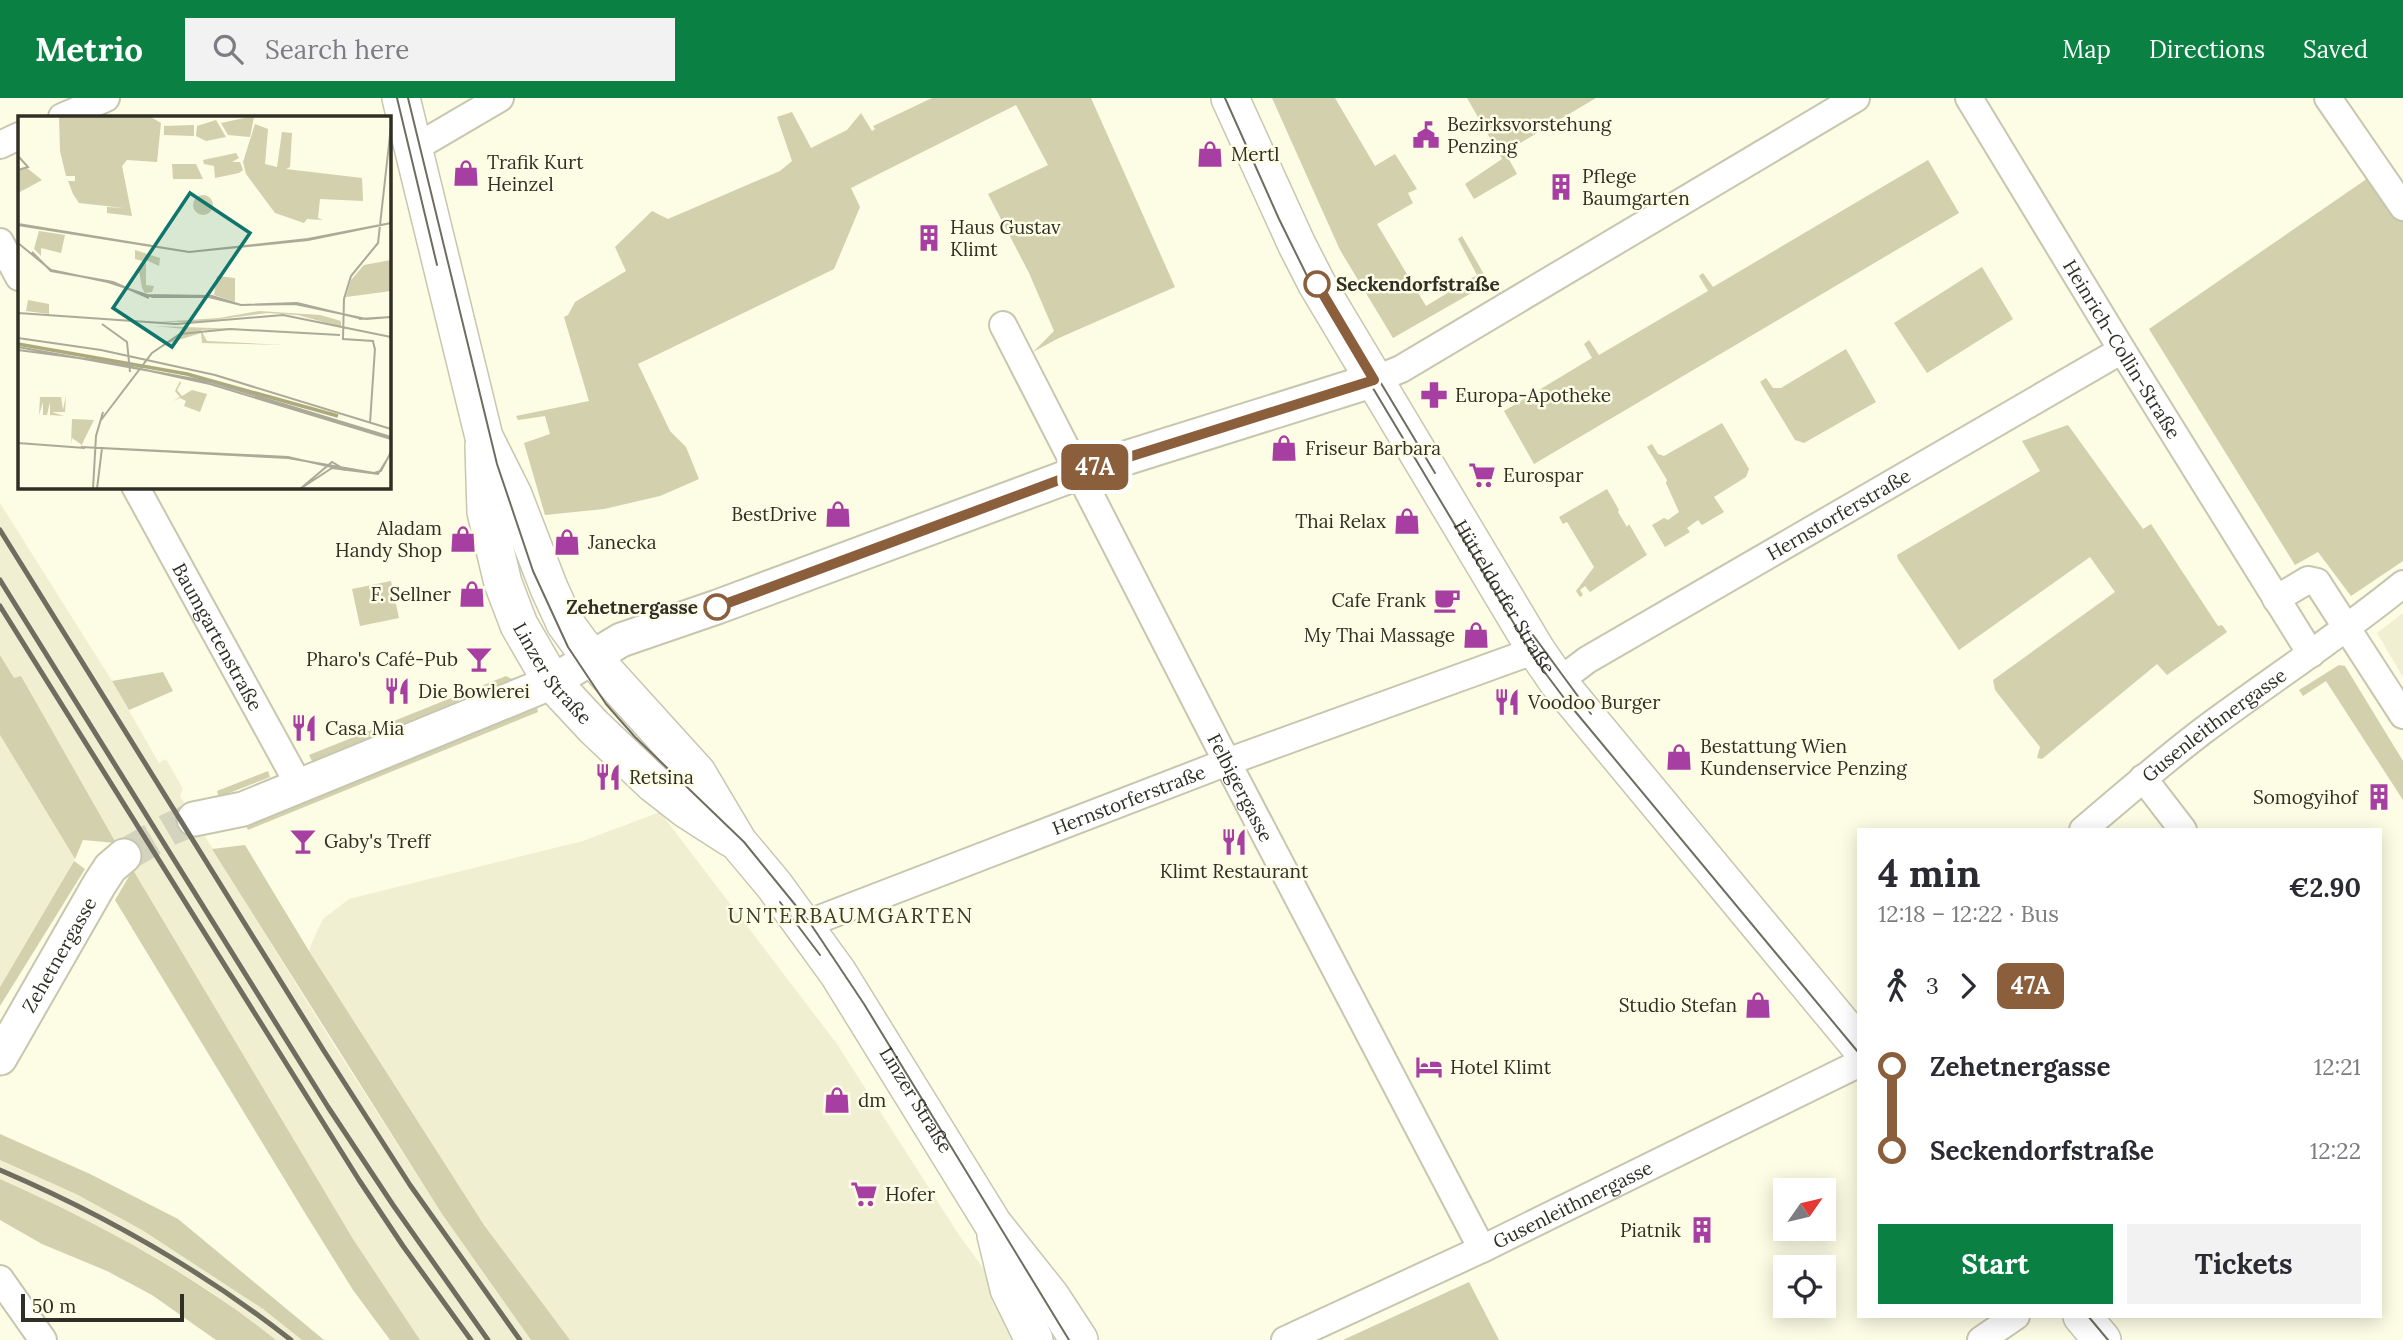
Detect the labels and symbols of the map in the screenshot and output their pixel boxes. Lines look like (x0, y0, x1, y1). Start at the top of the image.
place label: Bezirksvorstehung Penzing (1447, 112, 1612, 158)
inset map (18, 116, 390, 488)
public building icon: Bezirksvorstehung Penzing (1411, 120, 1441, 150)
shop icon: Mertl (1195, 139, 1225, 169)
place label: Mertl (1231, 142, 1280, 166)
place label: Trafik Kurt Heinzel (487, 150, 584, 196)
shop icon: Trafik Kurt Heinzel (451, 158, 481, 188)
place label: Pflege Baumgarten (1582, 164, 1690, 210)
building icon: Pflege Baumgarten (1546, 172, 1576, 202)
place label: Haus Gustav Klimt (950, 215, 1061, 261)
building icon: Haus Gustav Klimt (914, 223, 944, 253)
street label: Heinrich-Collin-Straße (2058, 255, 2186, 443)
marker: Seckendorfstraße (1304, 271, 1330, 297)
place label: Seckendorfstraße (1336, 272, 1500, 296)
pharmacy icon: Europa-Apotheke (1419, 380, 1449, 410)
place label: Europa-Apotheke (1455, 383, 1611, 407)
shop icon: Friseur Barbara (1269, 433, 1299, 463)
place label: Friseur Barbara (1305, 436, 1441, 460)
line badge: 47A (1055, 444, 1135, 490)
supermarket icon: Eurospar (1467, 460, 1497, 490)
place label: Eurospar (1503, 463, 1584, 487)
street label: Hernstorferstraße (1762, 463, 1915, 565)
shop icon: BestDrive (823, 499, 853, 529)
place label: BestDrive (731, 502, 817, 526)
shop icon: Thai Relax (1392, 506, 1422, 536)
place label: Thai Relax (1295, 509, 1386, 533)
street label: Hütteldorfer Straße (1449, 515, 1561, 678)
place label: Aladam Handy Shop (335, 516, 442, 562)
shop icon: Aladam Handy Shop (448, 524, 478, 554)
shop icon: Janecka (552, 527, 582, 557)
place label: Janecka (587, 530, 657, 554)
street label: Baumgartenstraße (167, 559, 268, 715)
shop icon: F. Sellner (457, 579, 487, 609)
place label: F. Sellner (371, 582, 452, 606)
cafe icon: Cafe Frank (1432, 585, 1462, 615)
place label: Cafe Frank (1331, 588, 1427, 612)
marker: Zehetnergasse (704, 594, 730, 620)
place label: Zehetnergasse (566, 595, 698, 619)
street label: Linzer Straße (508, 618, 597, 729)
shop icon: My Thai Massage (1461, 620, 1491, 650)
place label: My Thai Massage (1304, 623, 1455, 647)
bar icon: Pharo's Café-Pub (464, 644, 494, 674)
place label: Pharo's Café-Pub (306, 647, 458, 671)
street label: Gusenleithnergasse (2137, 663, 2291, 787)
restaurant icon: Die Bowlerei (382, 676, 412, 706)
place label: Die Bowlerei (418, 679, 530, 703)
restaurant icon: Voodoo Burger (1492, 687, 1522, 717)
place label: Voodoo Burger (1527, 690, 1661, 714)
restaurant icon: Casa Mia (289, 713, 319, 743)
place label: Casa Mia (325, 716, 404, 740)
street label: Felbigergasse (1202, 729, 1279, 846)
place label: Bestattung Wien Kundenservice Penzing (1700, 734, 1907, 780)
shop icon: Bestattung Wien Kundenservice Penzing (1664, 742, 1694, 772)
street label: Hernstorferstraße (1049, 759, 1209, 840)
restaurant icon: Retsina (593, 762, 623, 792)
place label: Retsina (629, 765, 694, 789)
building icon: Somogyihof (2364, 782, 2394, 812)
place label: Somogyihof (2253, 785, 2360, 809)
bar icon: Gaby's Treff (288, 826, 318, 856)
restaurant icon: Klimt Restaurant (1219, 827, 1249, 857)
place label: Gaby's Treff (324, 829, 432, 853)
place label: Klimt Restaurant (1160, 859, 1309, 883)
street label: Zehetnergasse (17, 893, 102, 1017)
district label: UNTERBAUMGARTEN (728, 902, 974, 929)
shop icon: Studio Stefan (1743, 990, 1773, 1020)
place label: Studio Stefan (1619, 993, 1737, 1017)
street label: Linzer Straße (874, 1042, 958, 1157)
hotel icon: Hotel Klimt (1414, 1052, 1444, 1082)
place label: Hotel Klimt (1450, 1055, 1552, 1079)
shop icon: dm (822, 1085, 852, 1115)
place label: dm (858, 1088, 886, 1112)
street label: Gusenleithnergasse (1489, 1155, 1656, 1254)
north arrow (1773, 1178, 1836, 1241)
supermarket icon: Hofer (849, 1179, 879, 1209)
place label: Hofer (885, 1182, 936, 1206)
building icon: Piatnik (1687, 1215, 1717, 1245)
place label: Piatnik (1620, 1218, 1682, 1242)
scale bar (21, 1291, 184, 1323)

